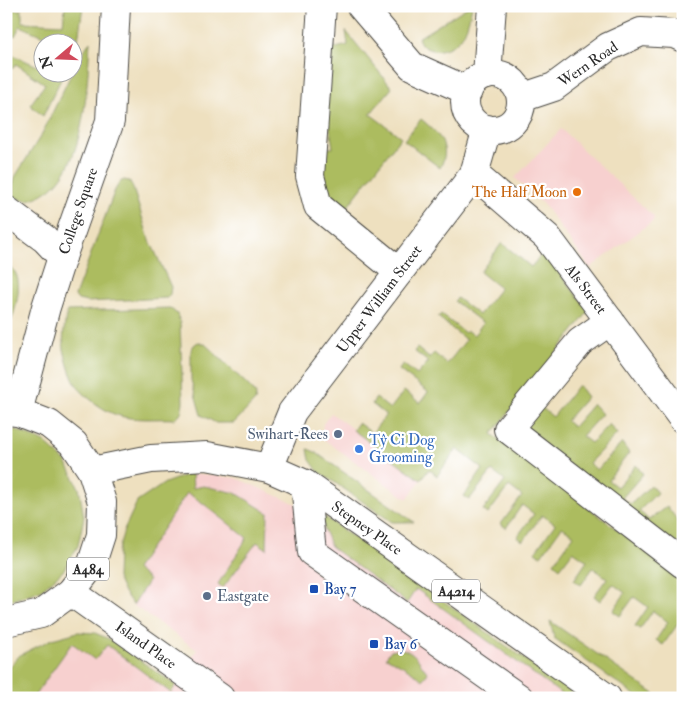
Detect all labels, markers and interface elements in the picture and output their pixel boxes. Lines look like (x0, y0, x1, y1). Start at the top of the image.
north arrow (32, 32, 82, 82)
street label: Wern Road (554, 37, 622, 92)
text: N (36, 53, 57, 72)
street label: College Square (55, 165, 102, 257)
place label: The Half Moon (472, 183, 567, 202)
marker: The Half Moon (571, 186, 583, 198)
street label: Upper William Street (333, 241, 427, 358)
street label: Als Street (560, 260, 611, 318)
place label: Swihart-Rees (247, 425, 328, 444)
marker: Swihart-Rees (332, 428, 344, 440)
place label: Tŷ Ci Dog Grooming (369, 431, 435, 467)
marker: Tŷ Ci Dog Grooming (353, 443, 365, 455)
street label: Stepney Place (327, 497, 406, 561)
road number: A484 (67, 558, 109, 580)
place label: Bay 7 (324, 580, 357, 599)
road number: A4214 (432, 580, 480, 602)
marker: Bay 7 (308, 583, 320, 595)
place label: Eastgate (217, 587, 269, 606)
marker: Eastgate (201, 590, 213, 602)
street label: Island Place (111, 617, 180, 673)
place label: Bay 6 (384, 635, 419, 654)
marker: Bay 6 (368, 638, 380, 650)

